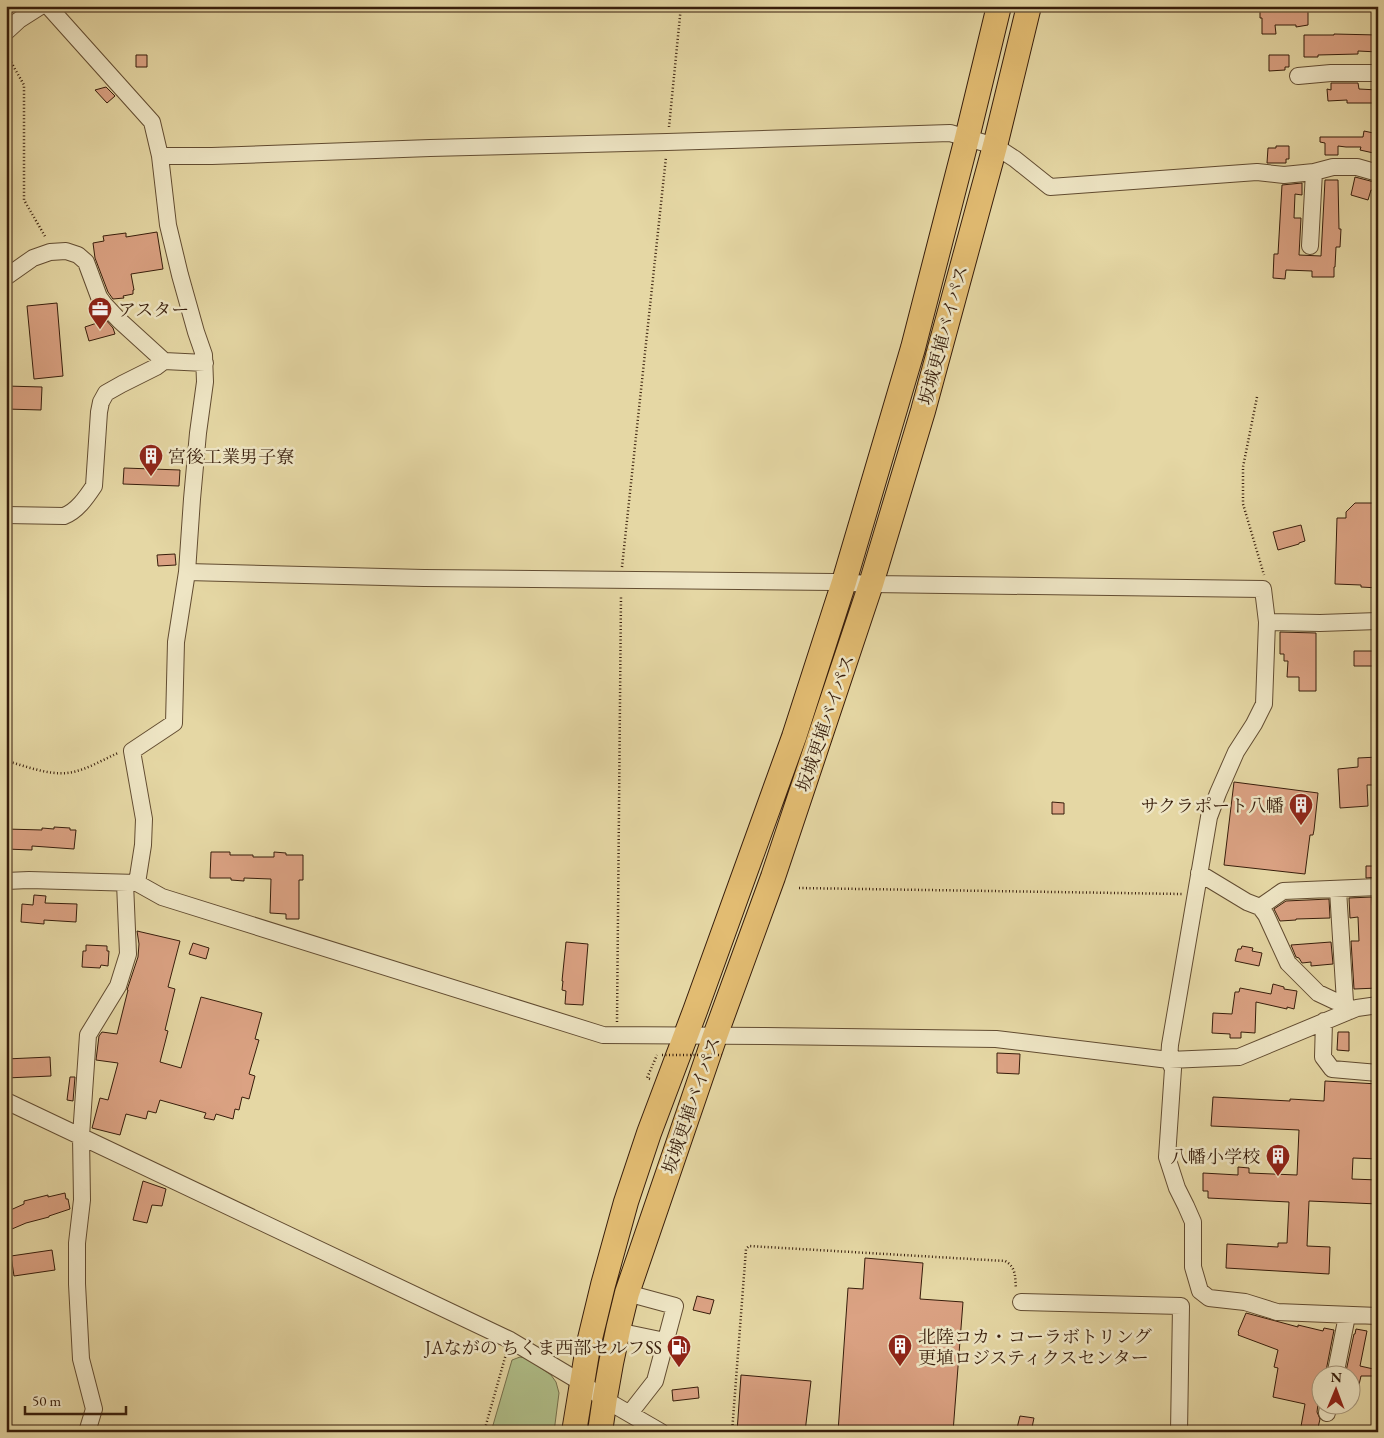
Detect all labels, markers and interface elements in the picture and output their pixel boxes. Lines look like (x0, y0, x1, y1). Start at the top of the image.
street label: 坂城更埴バイパス (913, 263, 973, 407)
office icon: アスター (87, 296, 113, 330)
place label: アスター (118, 298, 189, 321)
building icon: 宮後工業男子寮 (138, 443, 164, 477)
place label: 宮後工業男子寮 (168, 445, 294, 468)
street label: 坂城更埴バイパス (791, 651, 859, 795)
building icon: サクラポート八幡 (1288, 792, 1314, 826)
place label: サクラポート八幡 (1141, 794, 1284, 817)
street label: 坂城更埴バイパス (657, 1033, 725, 1177)
building icon: 八幡小学校 (1265, 1143, 1291, 1177)
place label: 八幡小学校 (1170, 1145, 1260, 1168)
place label: 北陸コカ・コーラボトリング 更埴ロジスティクスセンター (918, 1325, 1152, 1369)
building icon: 北陸コカ・コーラボトリング 更埴ロジスティクスセンター (887, 1333, 913, 1367)
fuel station icon: JAながの ちくま西部セルフSS (666, 1334, 692, 1368)
place label: JAながの ちくま西部セルフSS (423, 1336, 662, 1359)
north arrow (1312, 1366, 1362, 1416)
text: N (1330, 1368, 1343, 1386)
scale bar (25, 1383, 126, 1415)
text: 50 m (32, 1391, 61, 1410)

